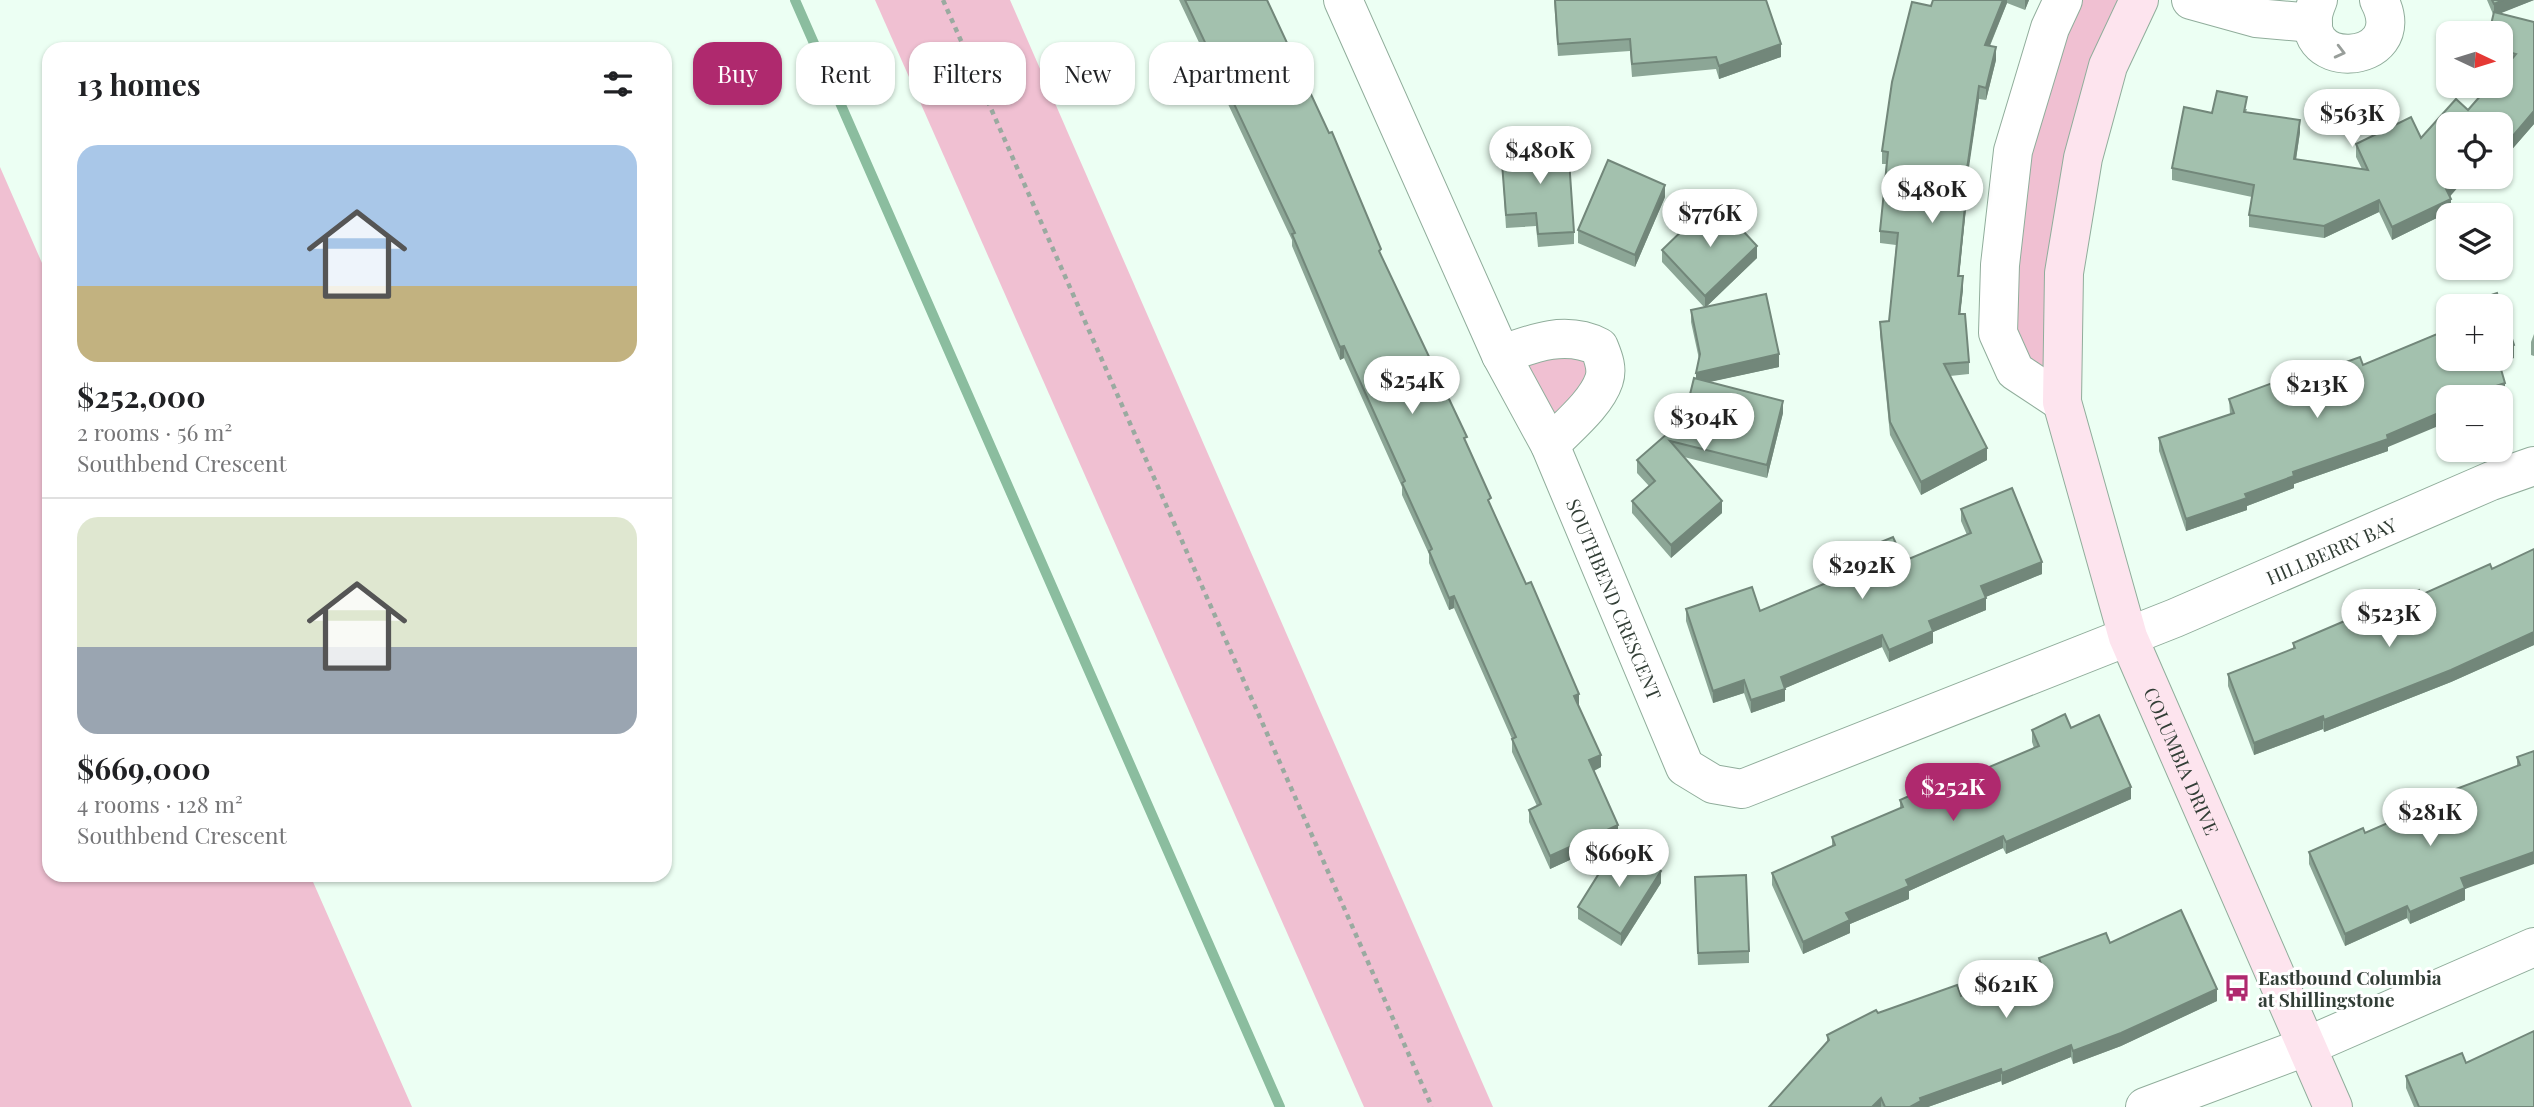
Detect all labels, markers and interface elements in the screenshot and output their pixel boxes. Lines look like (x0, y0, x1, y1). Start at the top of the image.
north arrow (2436, 21, 2513, 98)
map controls (2436, 21, 2513, 462)
chip: Buy (693, 42, 782, 105)
chip: Rent (796, 42, 895, 105)
chip: Filters (909, 42, 1026, 105)
chip: New (1040, 42, 1135, 105)
chip: Apartment (1149, 42, 1314, 105)
one-way arrow (2334, 44, 2346, 58)
text: 13 homes (77, 64, 201, 104)
icon: filters (599, 65, 637, 103)
pin: $563K (2303, 90, 2401, 149)
text: $563K (2320, 96, 2384, 127)
button: locate (2436, 112, 2513, 189)
pin: $480K (1491, 127, 1589, 186)
text: $480K (1505, 133, 1575, 164)
pin: $480K (1883, 166, 1981, 225)
text: $480K (1897, 172, 1967, 203)
pin: $776K (1661, 190, 1759, 249)
icon: home (294, 191, 420, 317)
text: $776K (1678, 196, 1742, 227)
button: layers (2436, 203, 2513, 280)
button: + (2436, 294, 2513, 371)
pin: $254K (1363, 356, 1461, 416)
pin: $213K (2268, 360, 2366, 420)
text: $254K (1380, 363, 1444, 394)
text: $213K (2286, 367, 2348, 398)
text: $252,000 (77, 376, 206, 416)
button: − (2436, 385, 2513, 462)
pin: $304K (1655, 393, 1753, 453)
text: $304K (1670, 400, 1738, 431)
text: 2 rooms · 56 m² (77, 416, 232, 447)
text: Southbend Crescent (77, 447, 287, 478)
street label: SOUTHBEND CRESCENT (1561, 494, 1668, 704)
street label: HILLBERRY BAY (2262, 510, 2401, 590)
pin: $292K (1813, 542, 1911, 601)
text: $292K (1829, 548, 1895, 579)
icon: home (294, 563, 420, 689)
pin: $523K (2340, 590, 2438, 649)
text: $523K (2357, 596, 2421, 627)
street label: COLUMBIA DRIVE (2138, 683, 2226, 839)
text: $669,000 (77, 748, 211, 788)
pin: $252K (1904, 764, 2002, 823)
text: $252K (1921, 770, 1985, 801)
text: 4 rooms · 128 m² (77, 788, 243, 819)
pin: $281K (2381, 788, 2479, 848)
text: $281K (2398, 795, 2462, 826)
text: Southbend Crescent (77, 819, 287, 850)
pin: $669K (1570, 830, 1668, 889)
text: $669K (1585, 836, 1653, 867)
pin: $621K (1957, 960, 2055, 1020)
place label: Eastbound Columbia at Shillingstone (2258, 964, 2442, 1012)
text: $621K (1974, 967, 2038, 998)
bus stop icon: Eastbound Columbia at Shillingstone (2222, 973, 2252, 1003)

